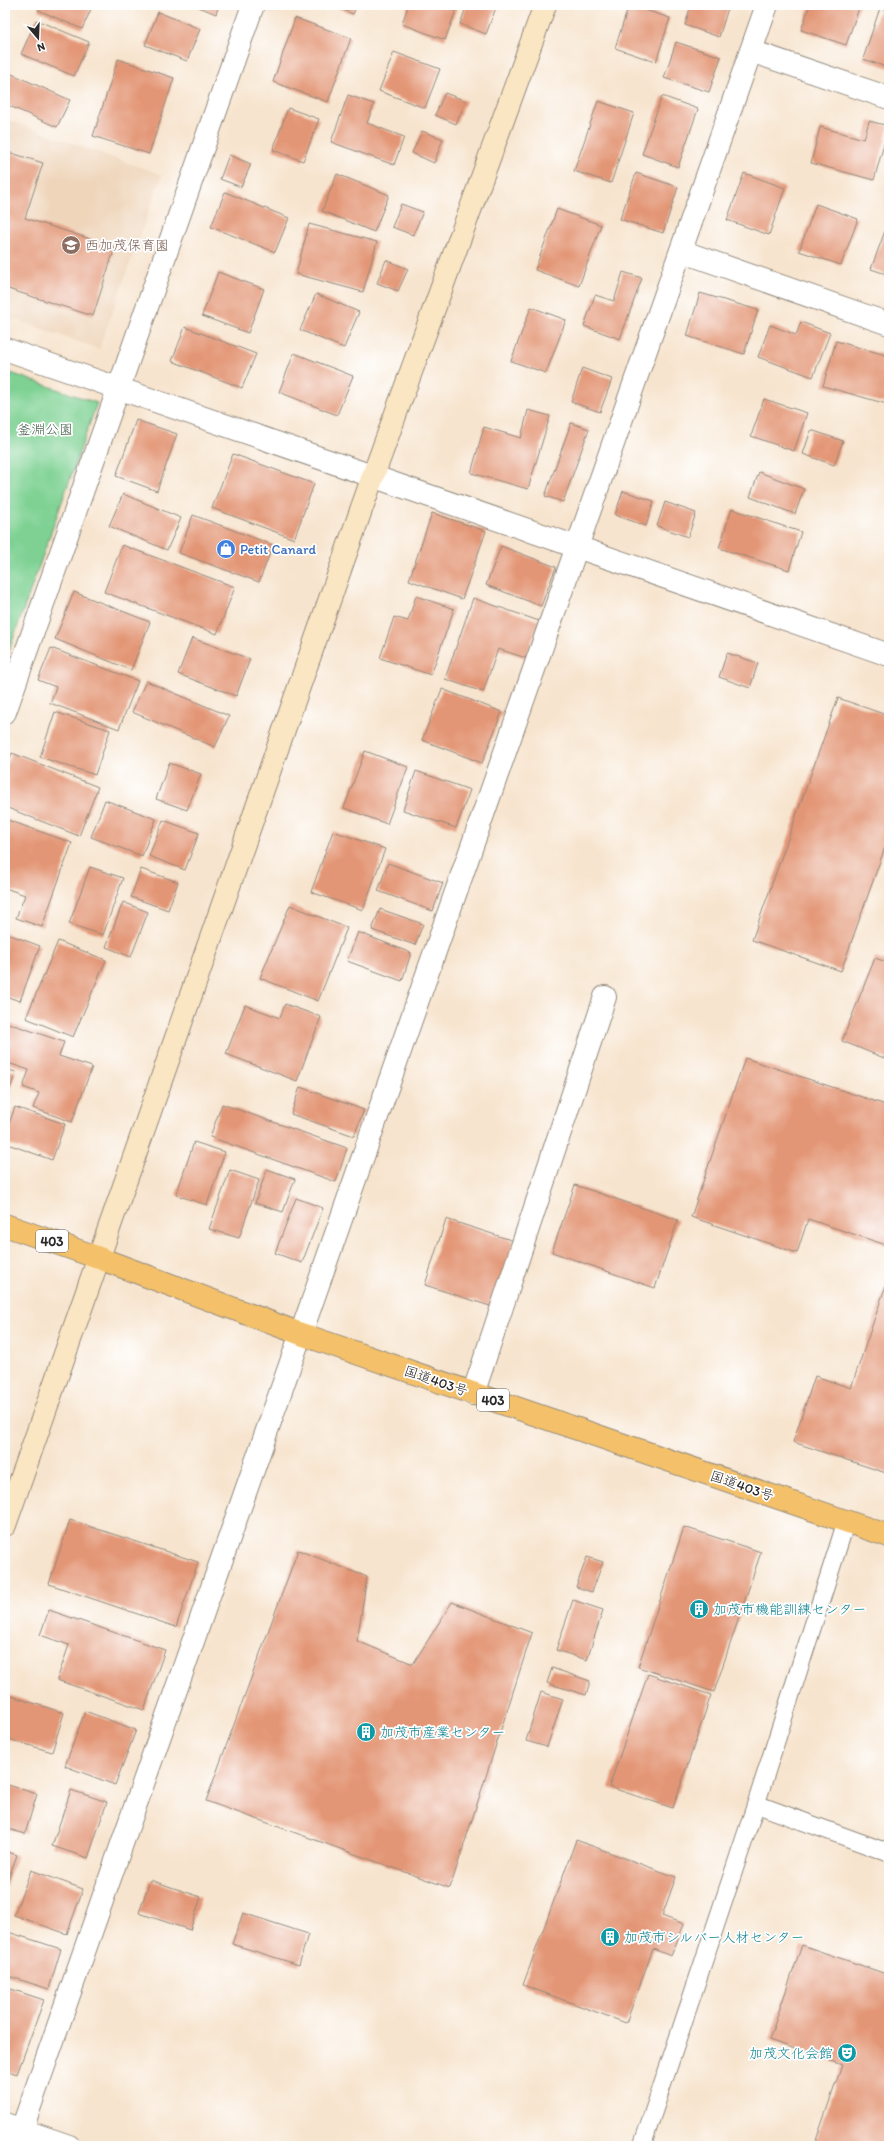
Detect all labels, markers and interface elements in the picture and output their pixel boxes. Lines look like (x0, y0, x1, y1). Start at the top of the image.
north arrow (18, 18, 58, 58)
text: N (35, 40, 47, 54)
school or university icon: 西加茂保育園 (60, 234, 82, 256)
place label: 西加茂保育園 (85, 237, 169, 254)
park label: 釜淵公園 (17, 421, 73, 438)
shop icon: Petit Canard (215, 538, 237, 560)
place label: Petit Canard (240, 541, 317, 558)
road number: 403 (36, 1230, 68, 1252)
street label: 国道403号 (402, 1362, 470, 1400)
road number: 403 (477, 1389, 509, 1411)
street label: 国道403号 (708, 1467, 776, 1505)
building icon: 加茂市機能訓練センター (688, 1598, 710, 1620)
place label: 加茂市機能訓練センター (713, 1601, 866, 1618)
building icon: 加茂市産業センター (355, 1721, 377, 1743)
place label: 加茂市産業センター (380, 1724, 505, 1741)
building icon: 加茂市シルバー人材センター (599, 1926, 621, 1948)
place label: 加茂市シルバー人材センター (624, 1929, 805, 1946)
theatre icon: 加茂文化会館 (836, 2042, 858, 2064)
place label: 加茂文化会館 (749, 2045, 833, 2062)

